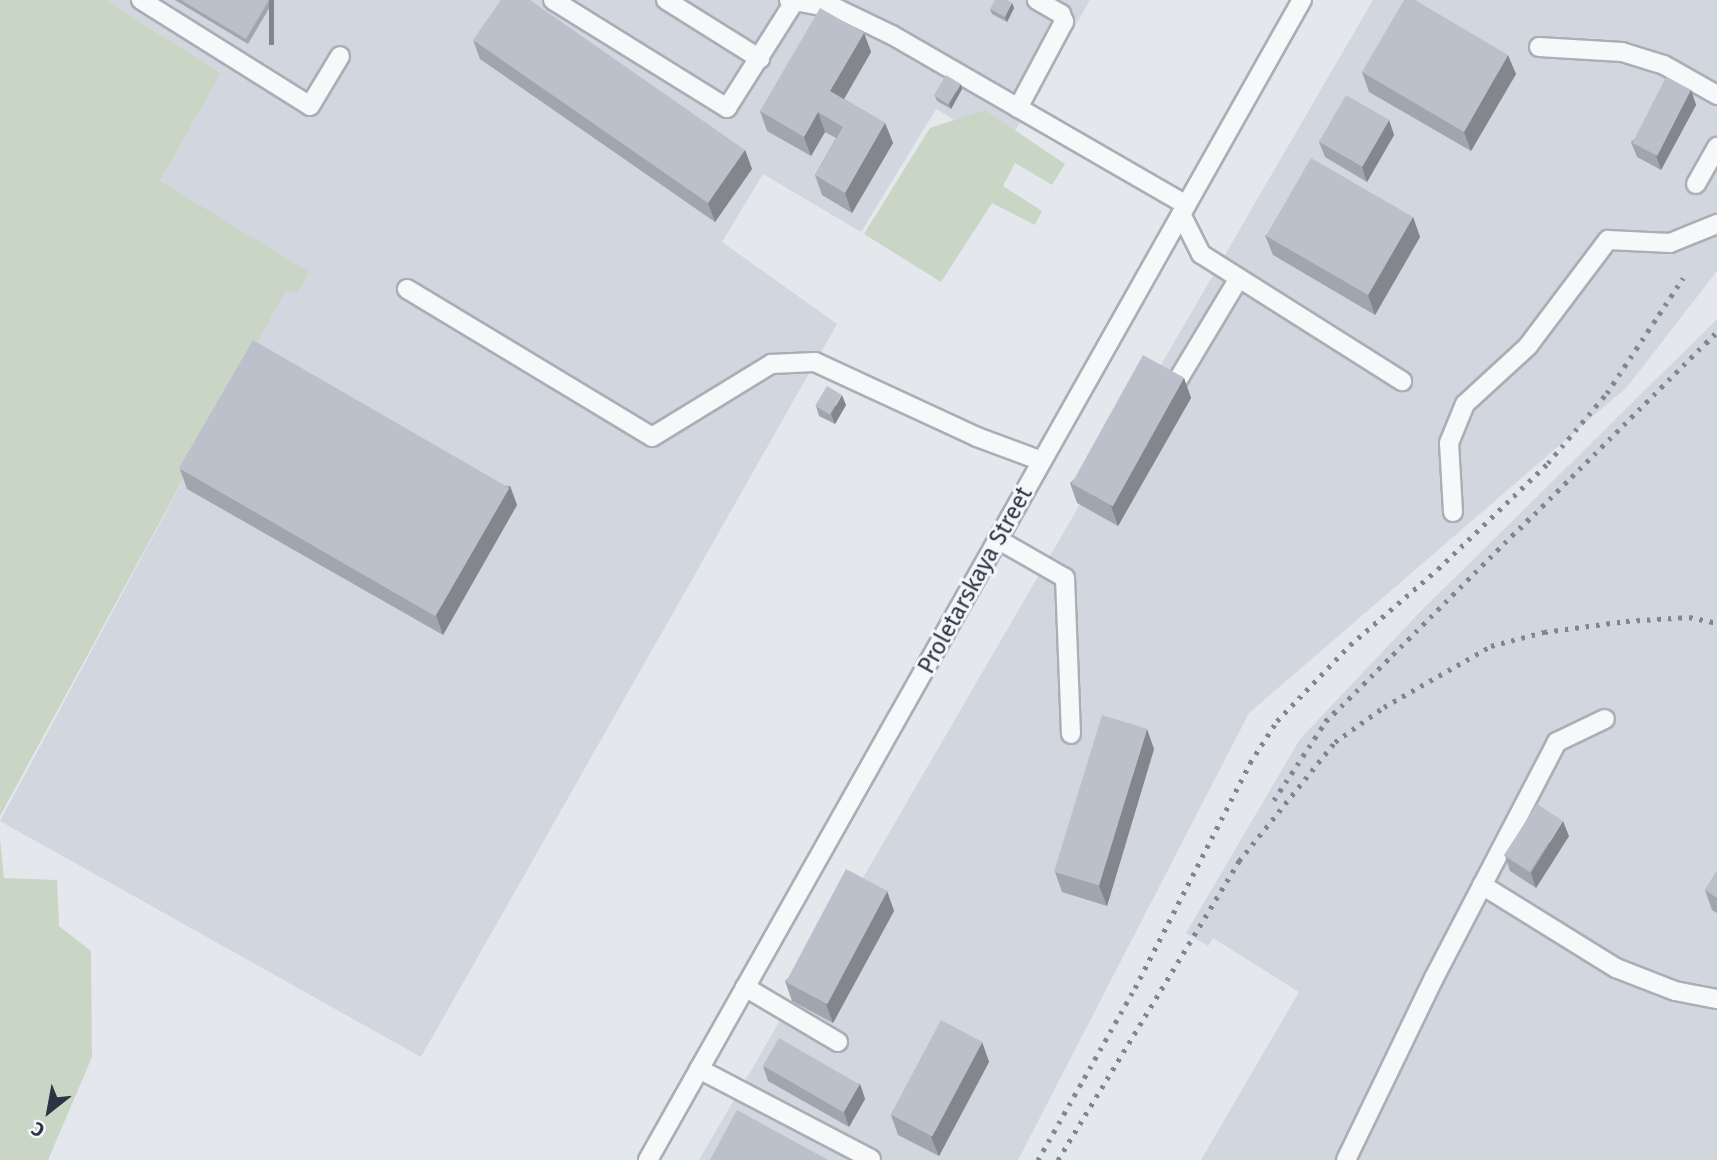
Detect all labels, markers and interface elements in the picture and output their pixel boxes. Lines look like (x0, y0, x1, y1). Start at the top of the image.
street label: Proletarskaya Street (912, 482, 1038, 678)
north arrow (14, 1076, 84, 1146)
text: С (27, 1117, 49, 1142)

